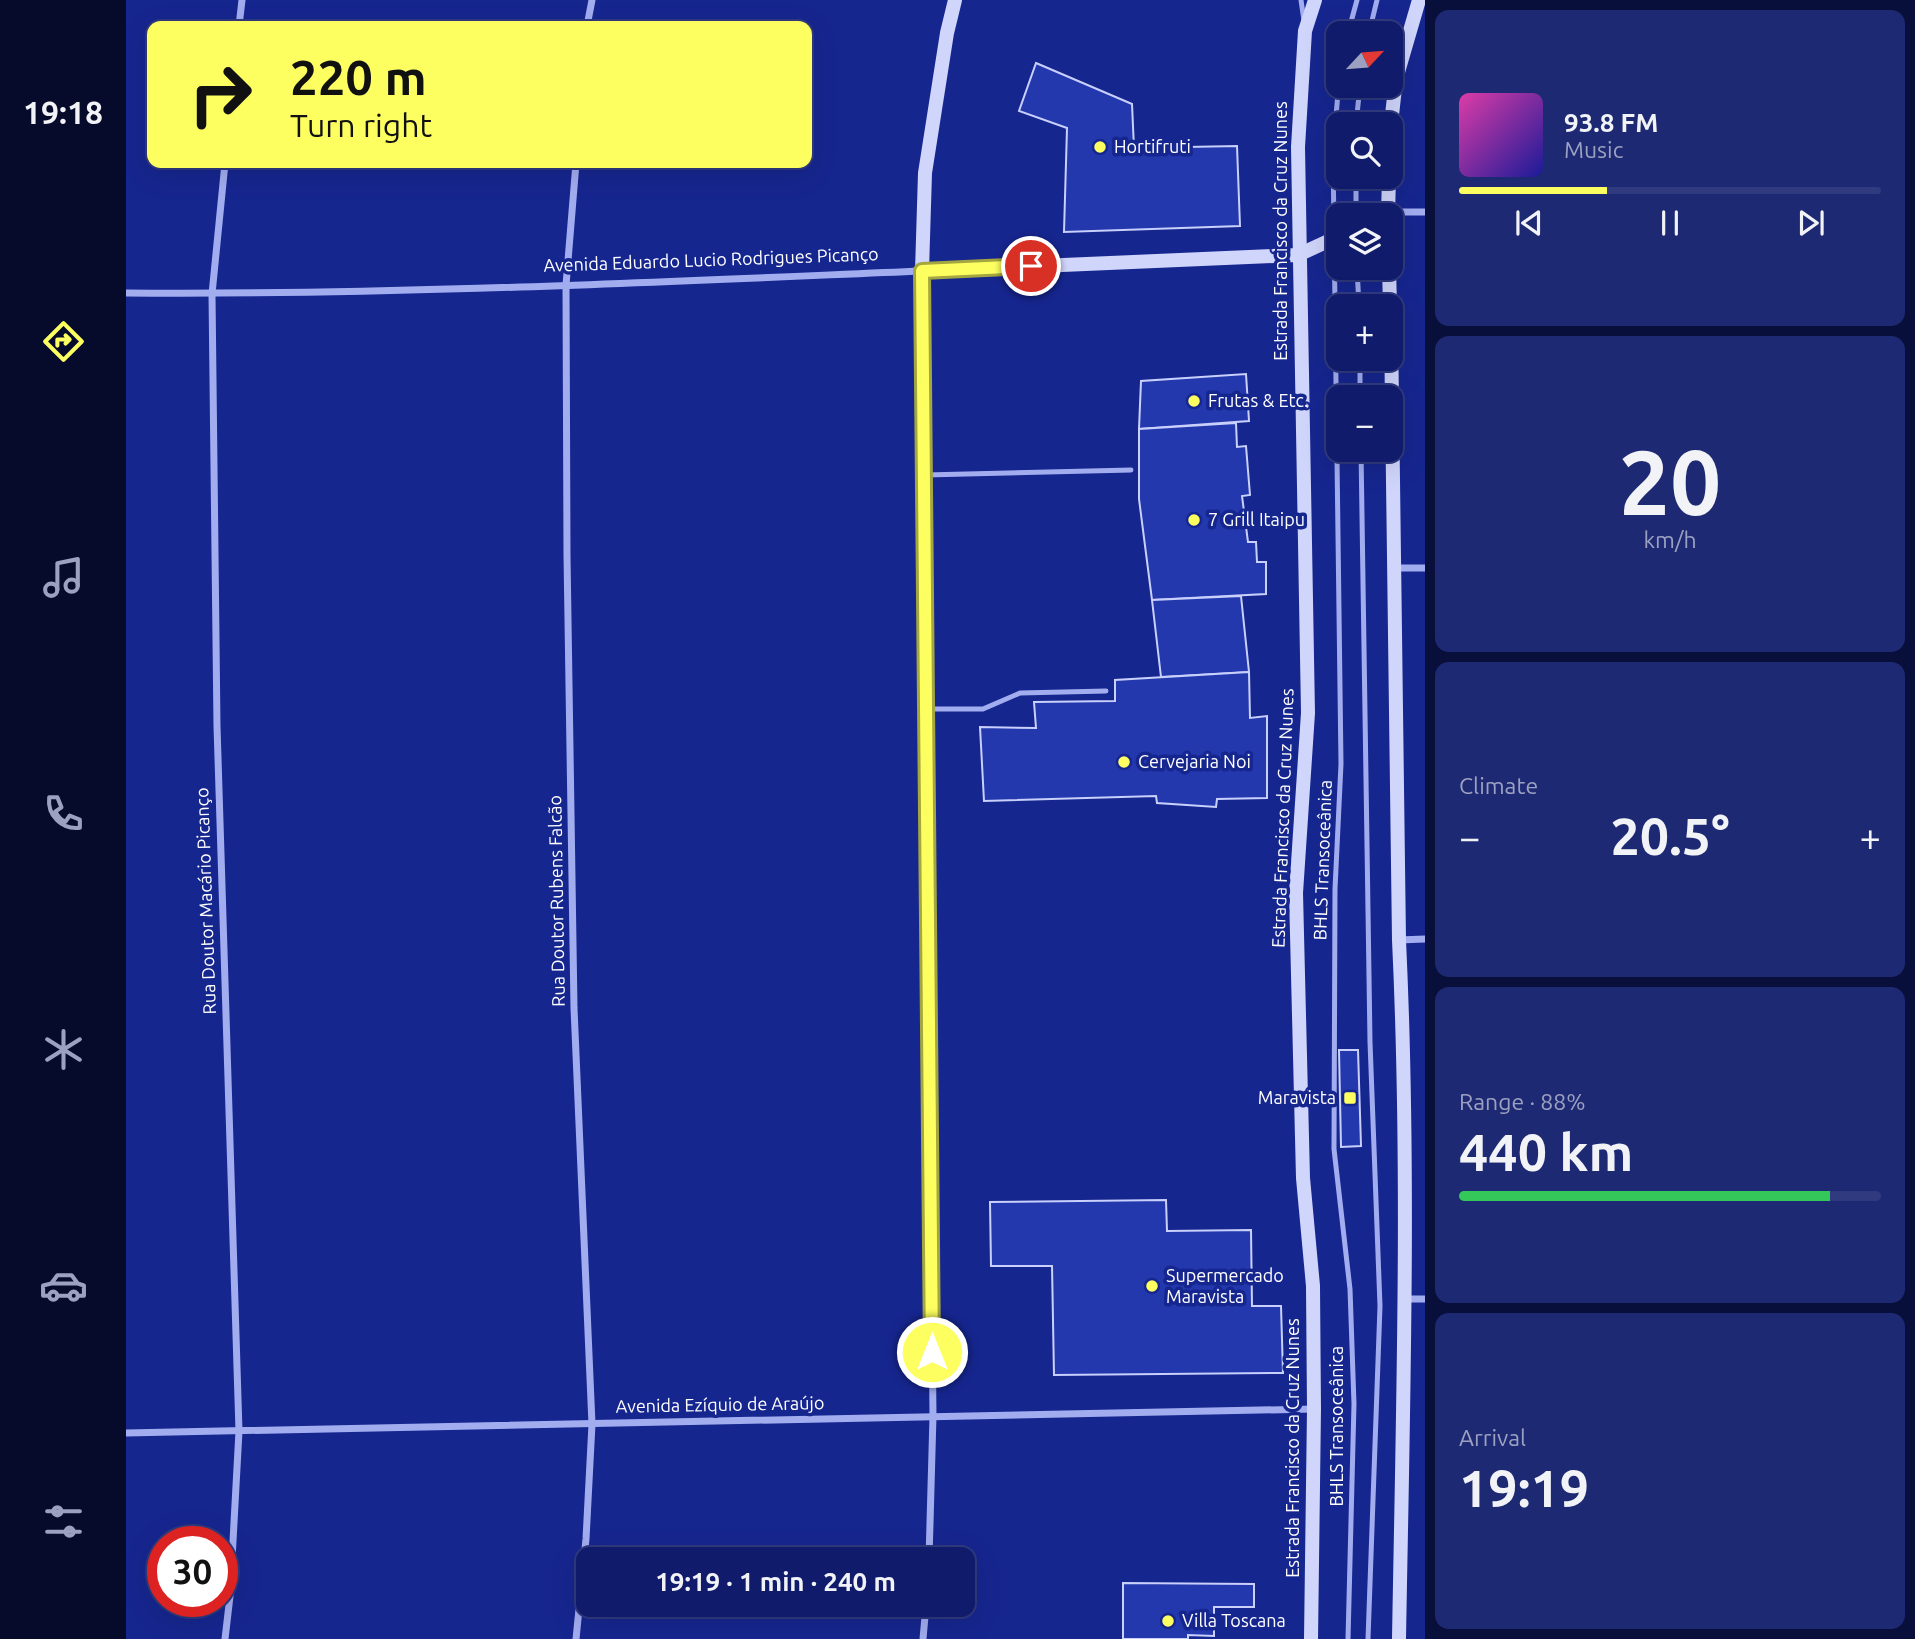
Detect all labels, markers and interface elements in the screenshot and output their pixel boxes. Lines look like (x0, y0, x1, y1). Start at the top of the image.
north arrow (1326, 21, 1404, 98)
map controls (1326, 21, 1403, 462)
icon: right (175, 49, 266, 140)
text: 220 m (290, 49, 427, 104)
text: 19:18 (23, 94, 103, 130)
street label: Estrada Francisco da Cruz Nunes (1270, 101, 1290, 361)
text: Turn right (290, 107, 432, 143)
text: 93.8 FM (1564, 108, 1658, 137)
button: search (1326, 112, 1403, 189)
place label: Hortifruti (1114, 136, 1191, 156)
text: Music (1564, 137, 1623, 162)
marker: Hortifruti (1092, 139, 1108, 155)
button: layers (1326, 203, 1403, 280)
icon: previous (1510, 204, 1548, 242)
icon: pause (1651, 204, 1689, 242)
icon: next (1792, 204, 1830, 242)
pin (1001, 236, 1061, 296)
street label: Avenida Eduardo Lucio Rodrigues Picanço (543, 243, 879, 275)
icon: arrive (1012, 247, 1050, 285)
button: + (1326, 294, 1403, 371)
icon: directions (39, 317, 88, 366)
button: − (1326, 385, 1403, 462)
place label: Frutas & Etc. (1208, 390, 1309, 410)
marker: Frutas & Etc. (1186, 393, 1202, 409)
text: 20 (1619, 430, 1721, 532)
place label: 7 Grill Itaipu (1208, 509, 1305, 529)
marker: 7 Grill Itaipu (1186, 512, 1202, 528)
text: km/h (1643, 527, 1697, 552)
icon: music (39, 553, 88, 602)
street label: Estrada Francisco da Cruz Nunes (1267, 688, 1297, 948)
place label: Cervejaria Noi (1138, 751, 1251, 771)
marker: Cervejaria Noi (1116, 754, 1132, 770)
text: Climate (1459, 773, 1538, 798)
street label: BHLS Transoceânica (1309, 779, 1335, 941)
street label: Rua Doutor Macário Picanço (191, 787, 219, 1015)
icon: phone (39, 789, 88, 838)
street label: Rua Doutor Rubens Falcão (544, 795, 568, 1007)
text: 20.5° (1610, 807, 1730, 865)
text: − (1459, 816, 1480, 858)
text: + (1860, 816, 1881, 858)
icon: climate (39, 1025, 88, 1074)
place label: Maravista (1258, 1087, 1336, 1107)
text: Range · 88% (1459, 1089, 1586, 1114)
marker: Maravista (1342, 1090, 1358, 1106)
text: 440 km (1459, 1123, 1633, 1181)
icon: car (39, 1261, 88, 1310)
place label: Supermercado Maravista (1166, 1265, 1284, 1306)
marker: Supermercado Maravista (1144, 1278, 1160, 1294)
position arrow (895, 1315, 969, 1389)
street label: Estrada Francisco da Cruz Nunes (1282, 1318, 1302, 1578)
street label: BHLS Transoceânica (1326, 1346, 1346, 1506)
street label: Avenida Ezíquio de Araújo (615, 1392, 825, 1416)
text: Arrival (1459, 1425, 1526, 1450)
text: 19:19 (1459, 1459, 1589, 1517)
icon: filters (39, 1497, 88, 1546)
speed limit sign: 30 (147, 1526, 238, 1617)
text: 19:19 · 1 min · 240 m (655, 1567, 896, 1596)
place label: Villa Toscana (1182, 1610, 1286, 1630)
marker: Villa Toscana (1160, 1613, 1176, 1629)

